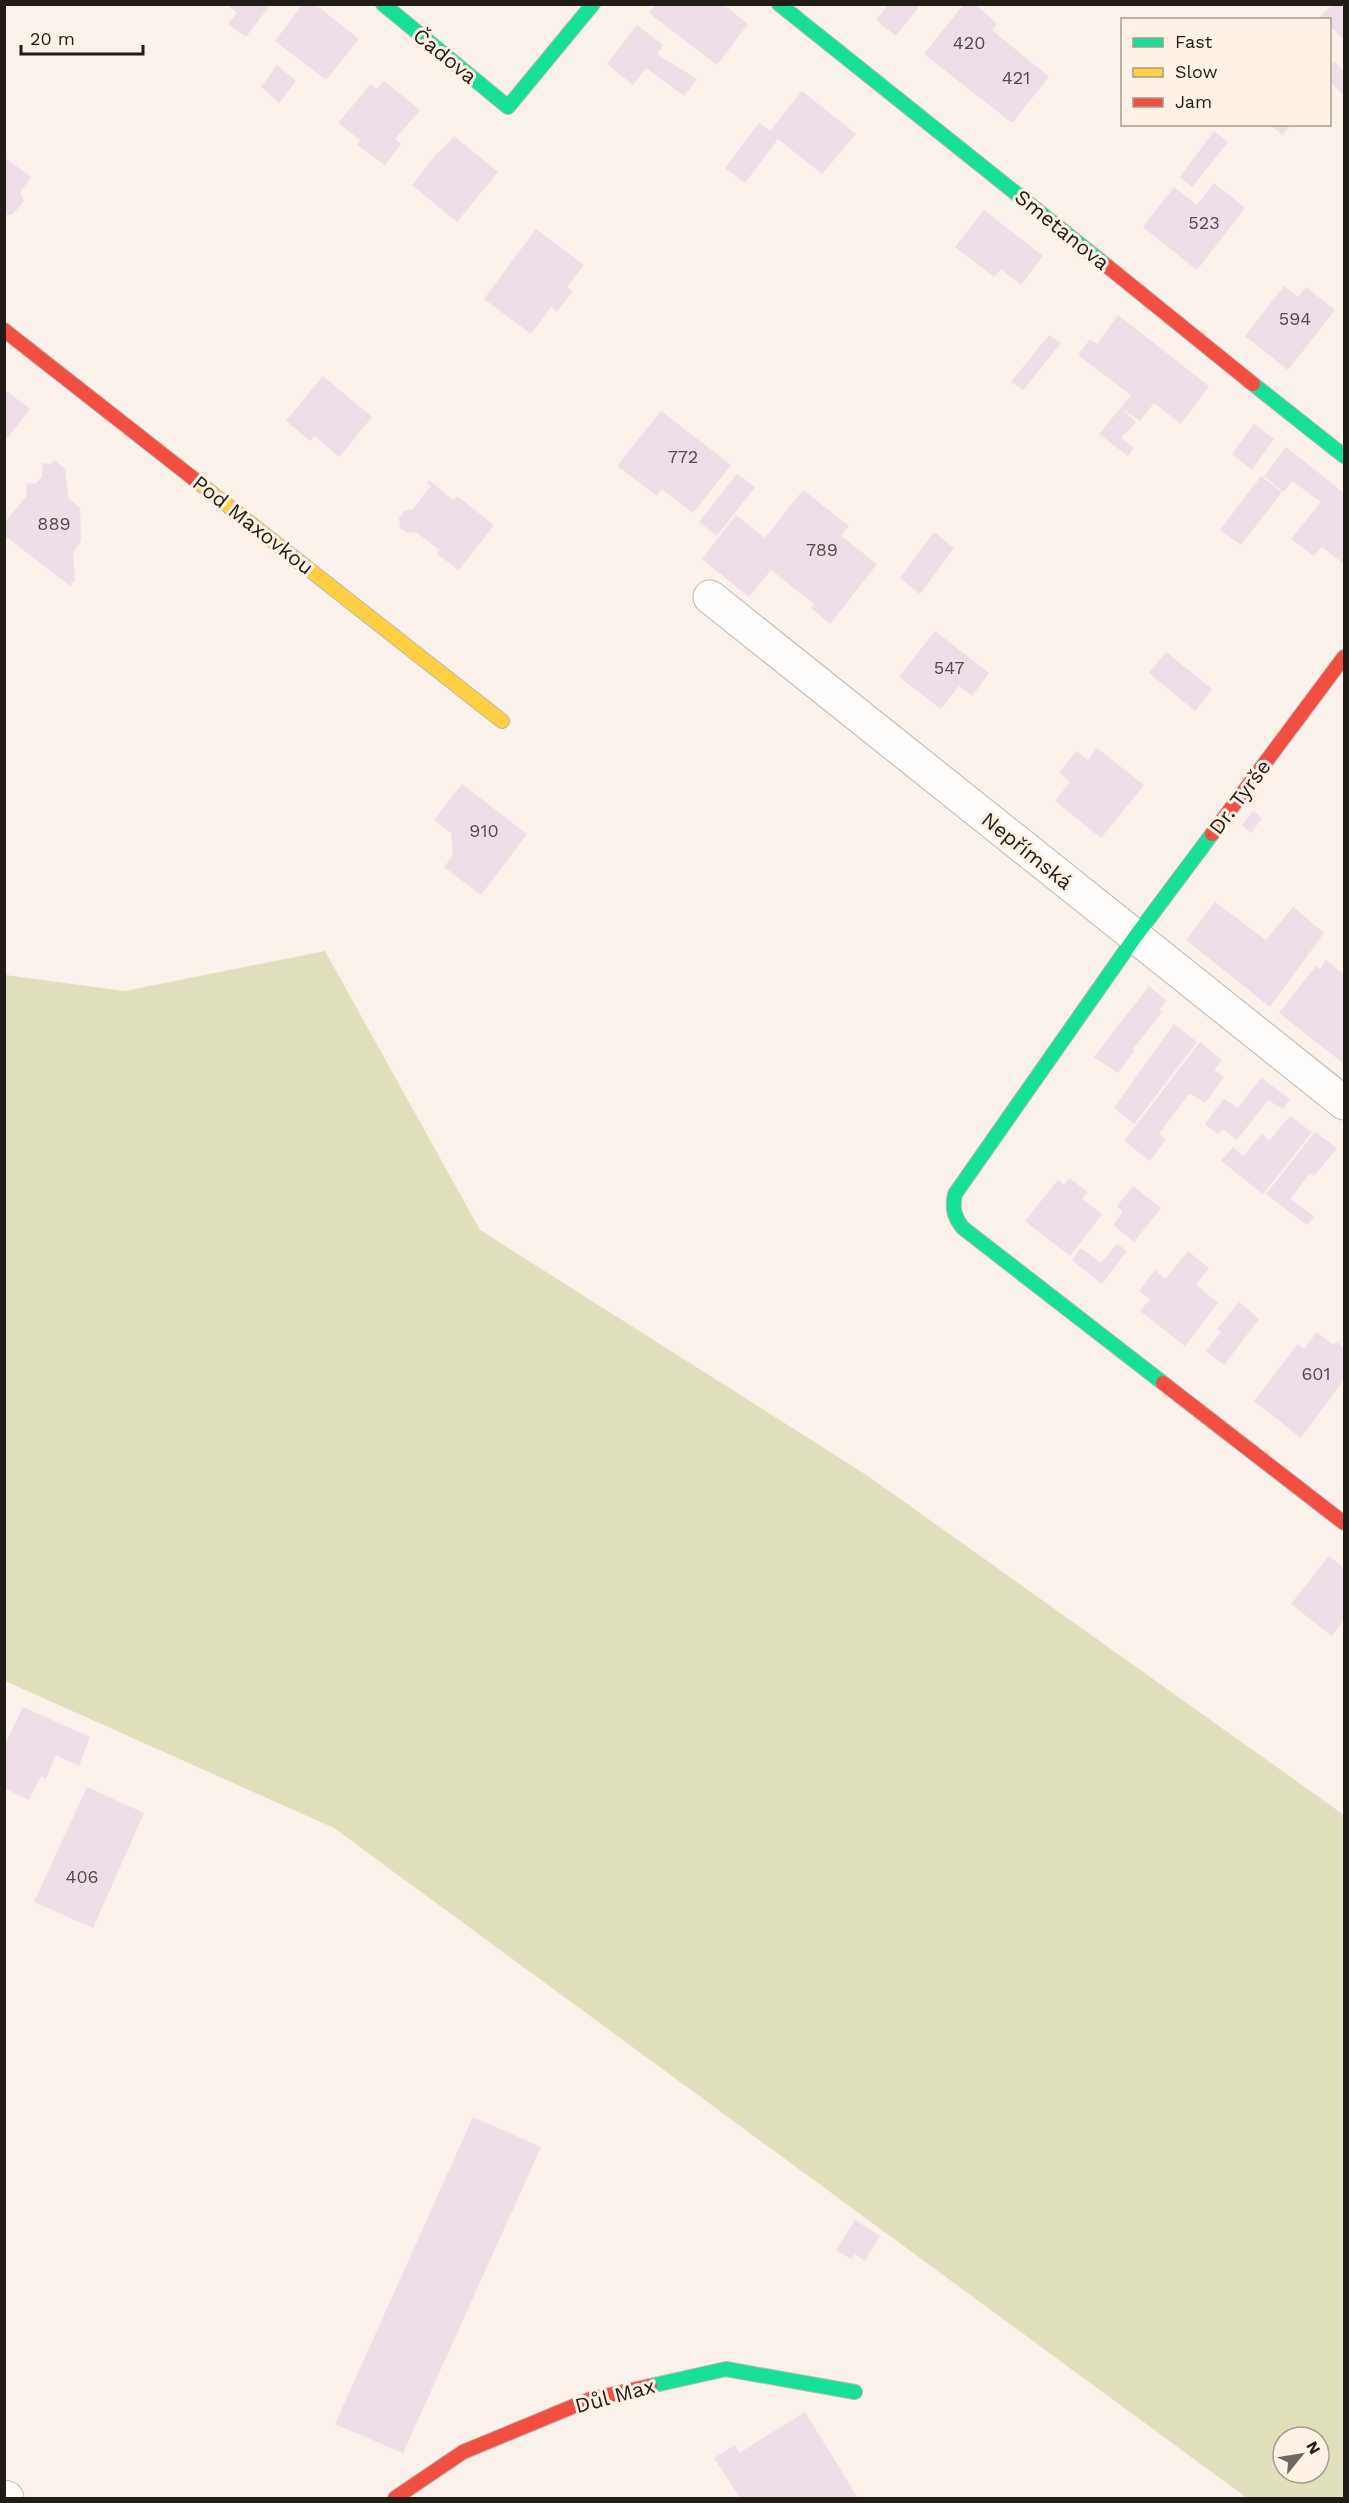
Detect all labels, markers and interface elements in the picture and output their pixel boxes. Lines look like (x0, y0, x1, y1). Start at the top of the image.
scale bar (21, 18, 142, 56)
legend (1121, 18, 1331, 126)
street label: Čadova (408, 22, 482, 89)
text: 20 m (30, 28, 75, 49)
text: Fast (1175, 31, 1213, 52)
house number: 420 (953, 32, 985, 53)
text: Slow (1175, 61, 1218, 82)
house number: 421 (1002, 67, 1030, 88)
text: Jam (1175, 91, 1212, 112)
street label: Smetanova (1010, 184, 1115, 275)
house number: 523 (1188, 212, 1220, 233)
house number: 594 (1279, 308, 1311, 329)
house number: 772 (668, 446, 698, 467)
street label: Pod Maxovkou (188, 470, 319, 580)
house number: 889 (37, 513, 71, 534)
house number: 789 (806, 539, 838, 560)
house number: 547 (934, 657, 964, 678)
street label: Dr. Tyrše (1203, 754, 1276, 839)
street label: Nepřímská (977, 806, 1078, 895)
house number: 910 (469, 820, 499, 841)
house number: 601 (1301, 1363, 1331, 1384)
house number: 406 (65, 1866, 99, 1887)
street label: Důl Max (572, 2373, 658, 2418)
north arrow (1271, 2425, 1331, 2485)
text: N (1302, 2438, 1325, 2458)

